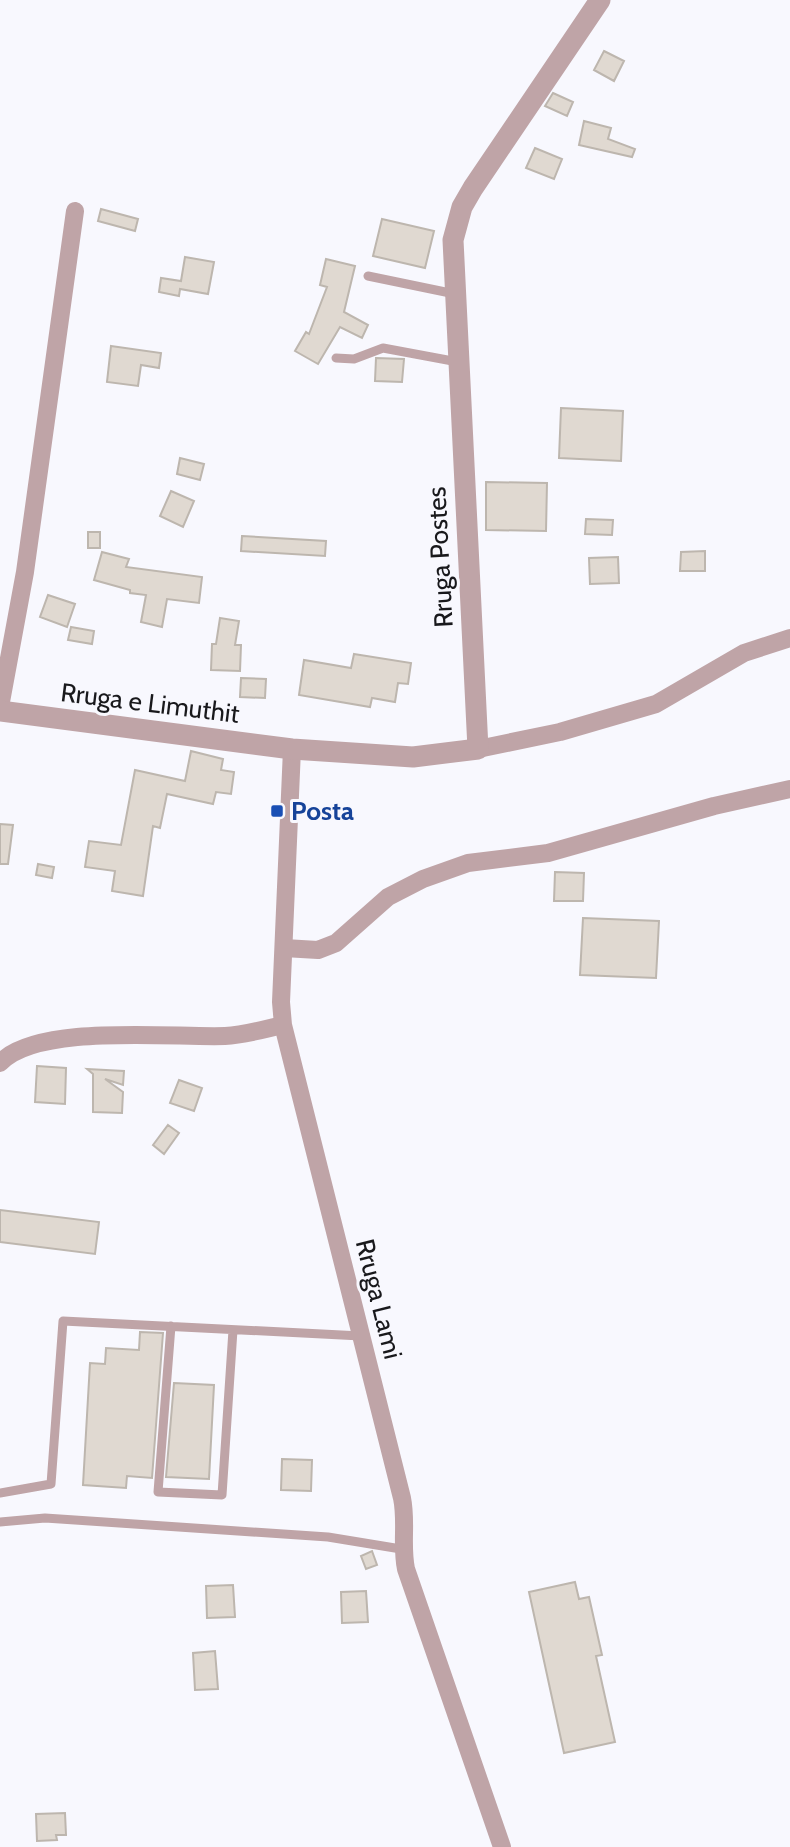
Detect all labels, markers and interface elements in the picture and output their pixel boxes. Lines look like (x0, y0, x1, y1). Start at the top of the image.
street label: Rruga Postes (420, 486, 460, 628)
street label: Rruga e Limuthit (59, 676, 241, 730)
place label: Posta (291, 795, 354, 827)
marker: Posta (269, 803, 285, 819)
street label: Rruga Lami (349, 1236, 409, 1362)

